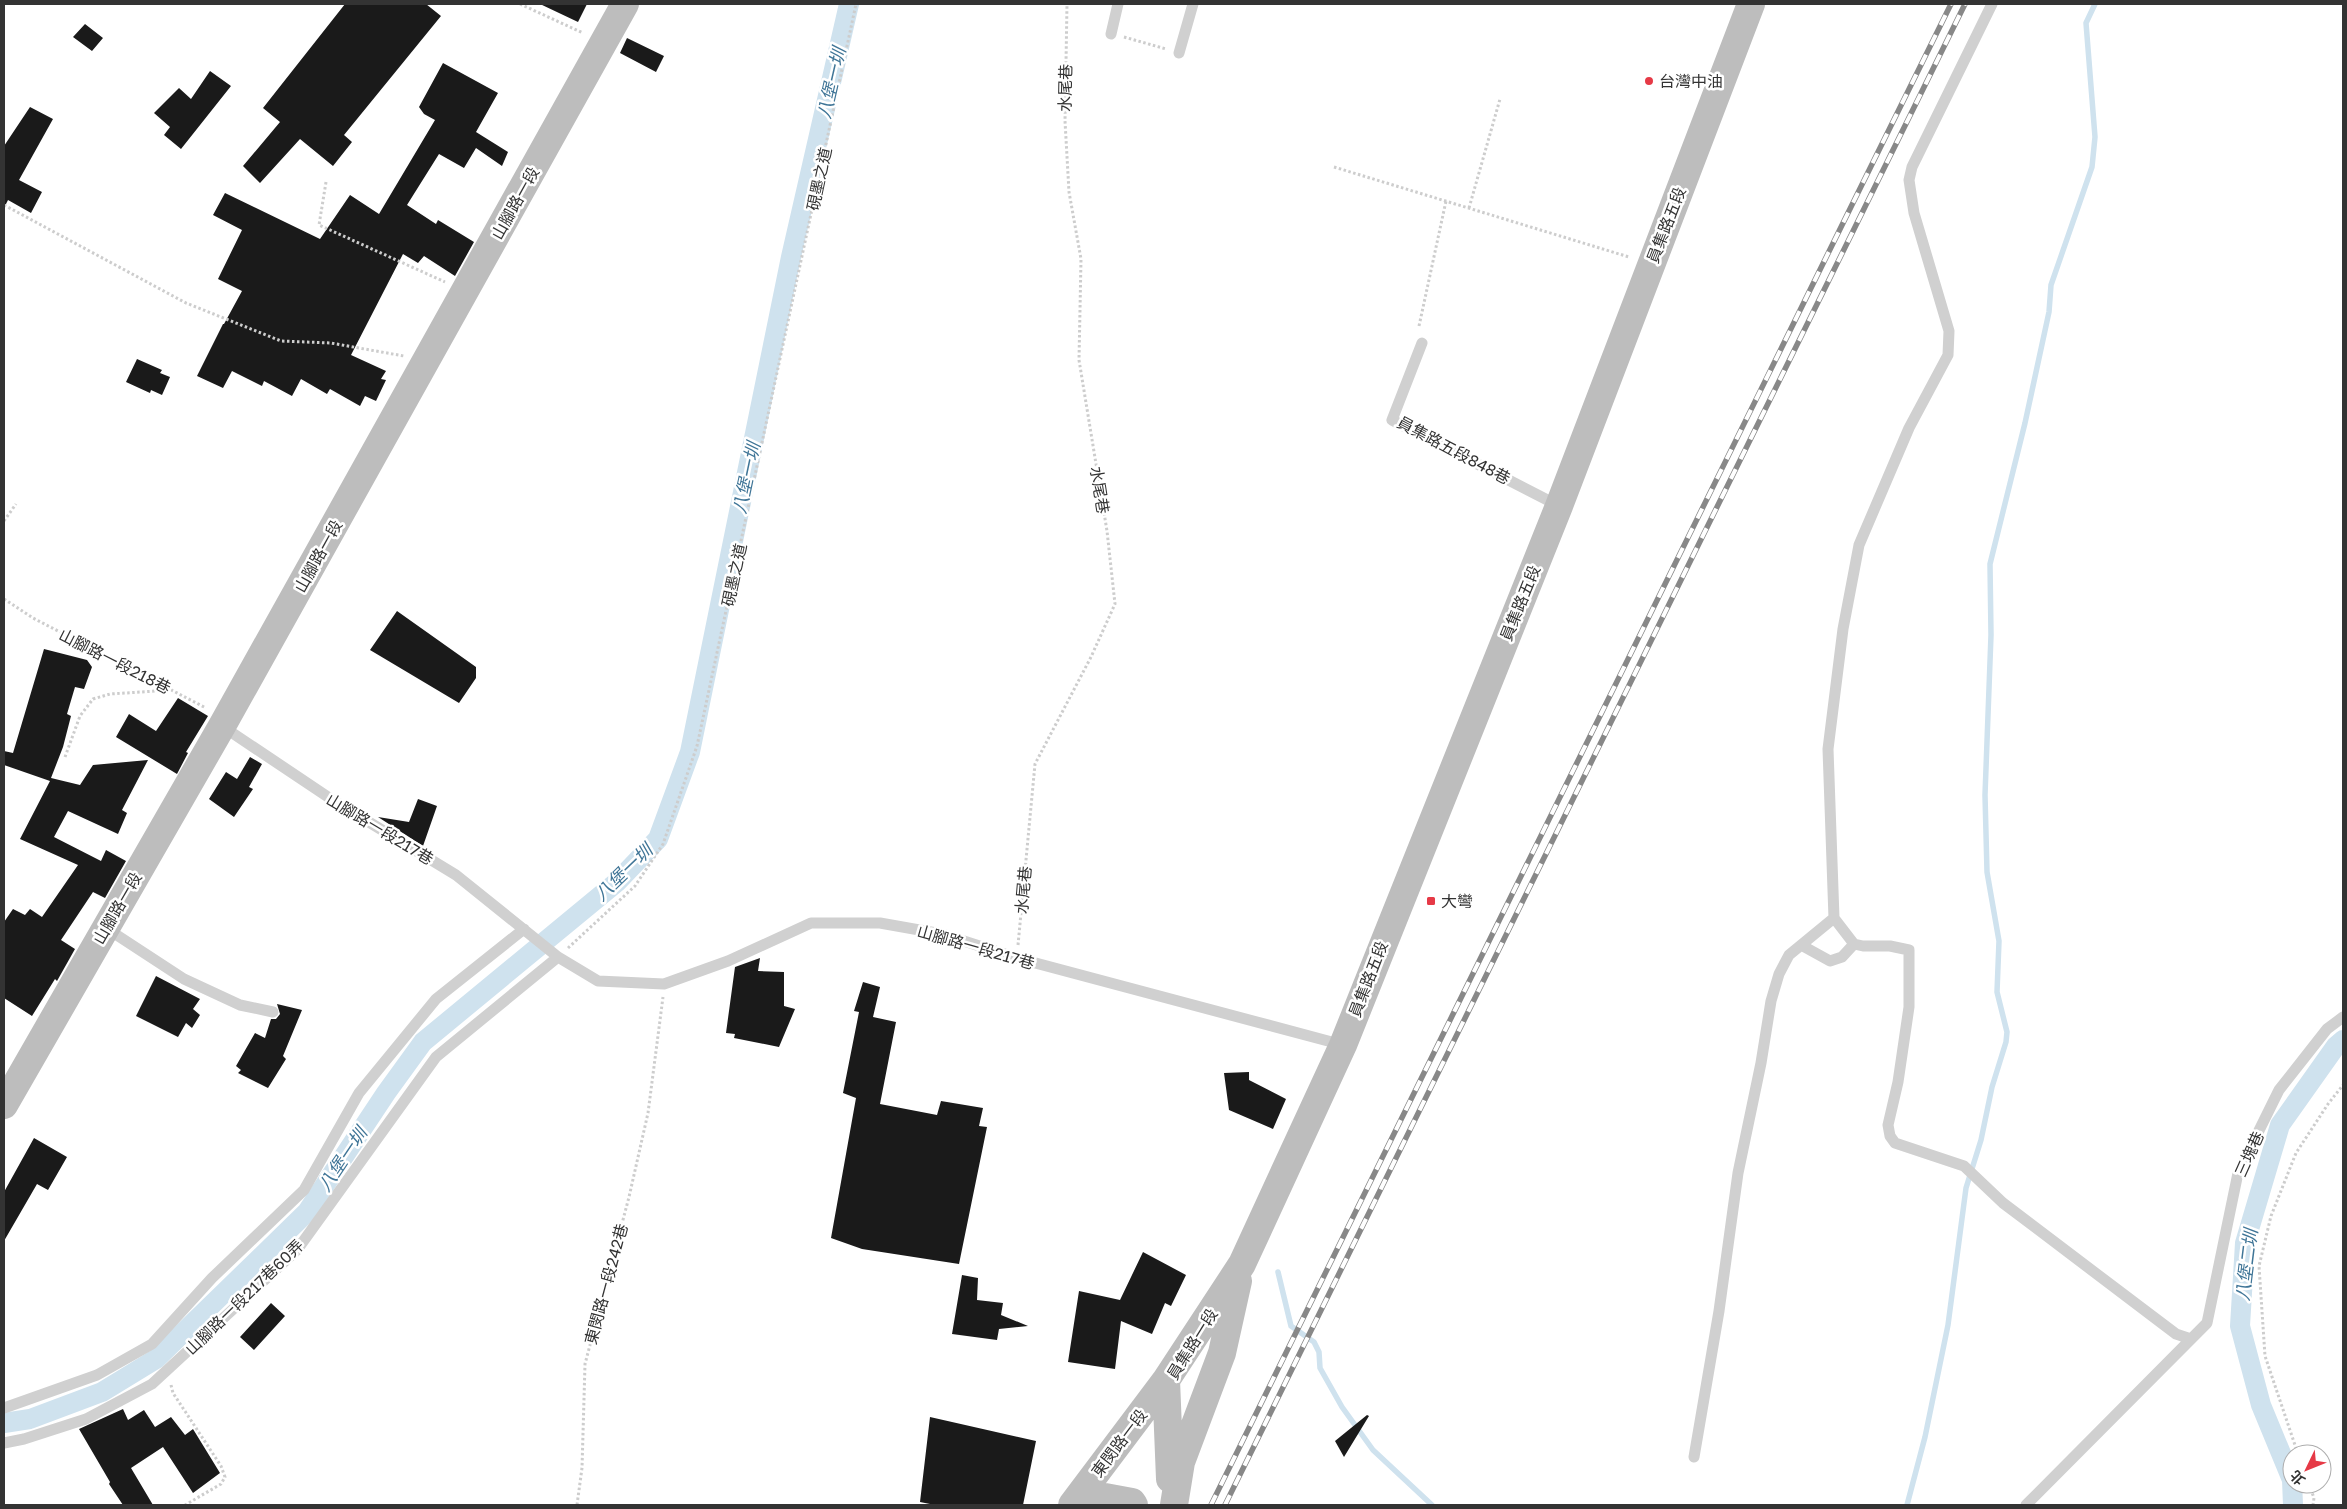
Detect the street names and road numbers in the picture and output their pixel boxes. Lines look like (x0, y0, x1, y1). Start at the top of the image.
street label: 水尾巷 (1055, 64, 1075, 112)
street label: 硯墨之道 (803, 146, 835, 212)
street label: 山腳路一段 (487, 163, 543, 243)
street label: 員集路五段 (1642, 184, 1690, 266)
street label: 員集路五段848巷 (1394, 412, 1514, 488)
street label: 水尾巷 (1086, 465, 1114, 515)
street label: 山腳路一段 (290, 516, 346, 596)
street label: 硯墨之道 (718, 542, 750, 608)
street label: 員集路五段 (1496, 562, 1544, 644)
street label: 山腳路一段218巷 (56, 624, 174, 698)
street label: 山腳路一段217巷 (323, 789, 437, 869)
street label: 水尾巷 (1011, 865, 1035, 915)
street label: 山腳路一段 (88, 868, 146, 948)
street label: 山腳路一段217巷 (915, 921, 1037, 973)
street label: 員集路五段 (1344, 938, 1392, 1020)
street label: 三塊巷 (2230, 1128, 2268, 1180)
street label: 東閔路一段242巷 (580, 1221, 632, 1347)
street label: 山腳路一段217巷60弄 (181, 1235, 307, 1359)
street label: 員集路一段 (1162, 1305, 1222, 1383)
street label: 東閔路一段 (1087, 1405, 1151, 1481)

